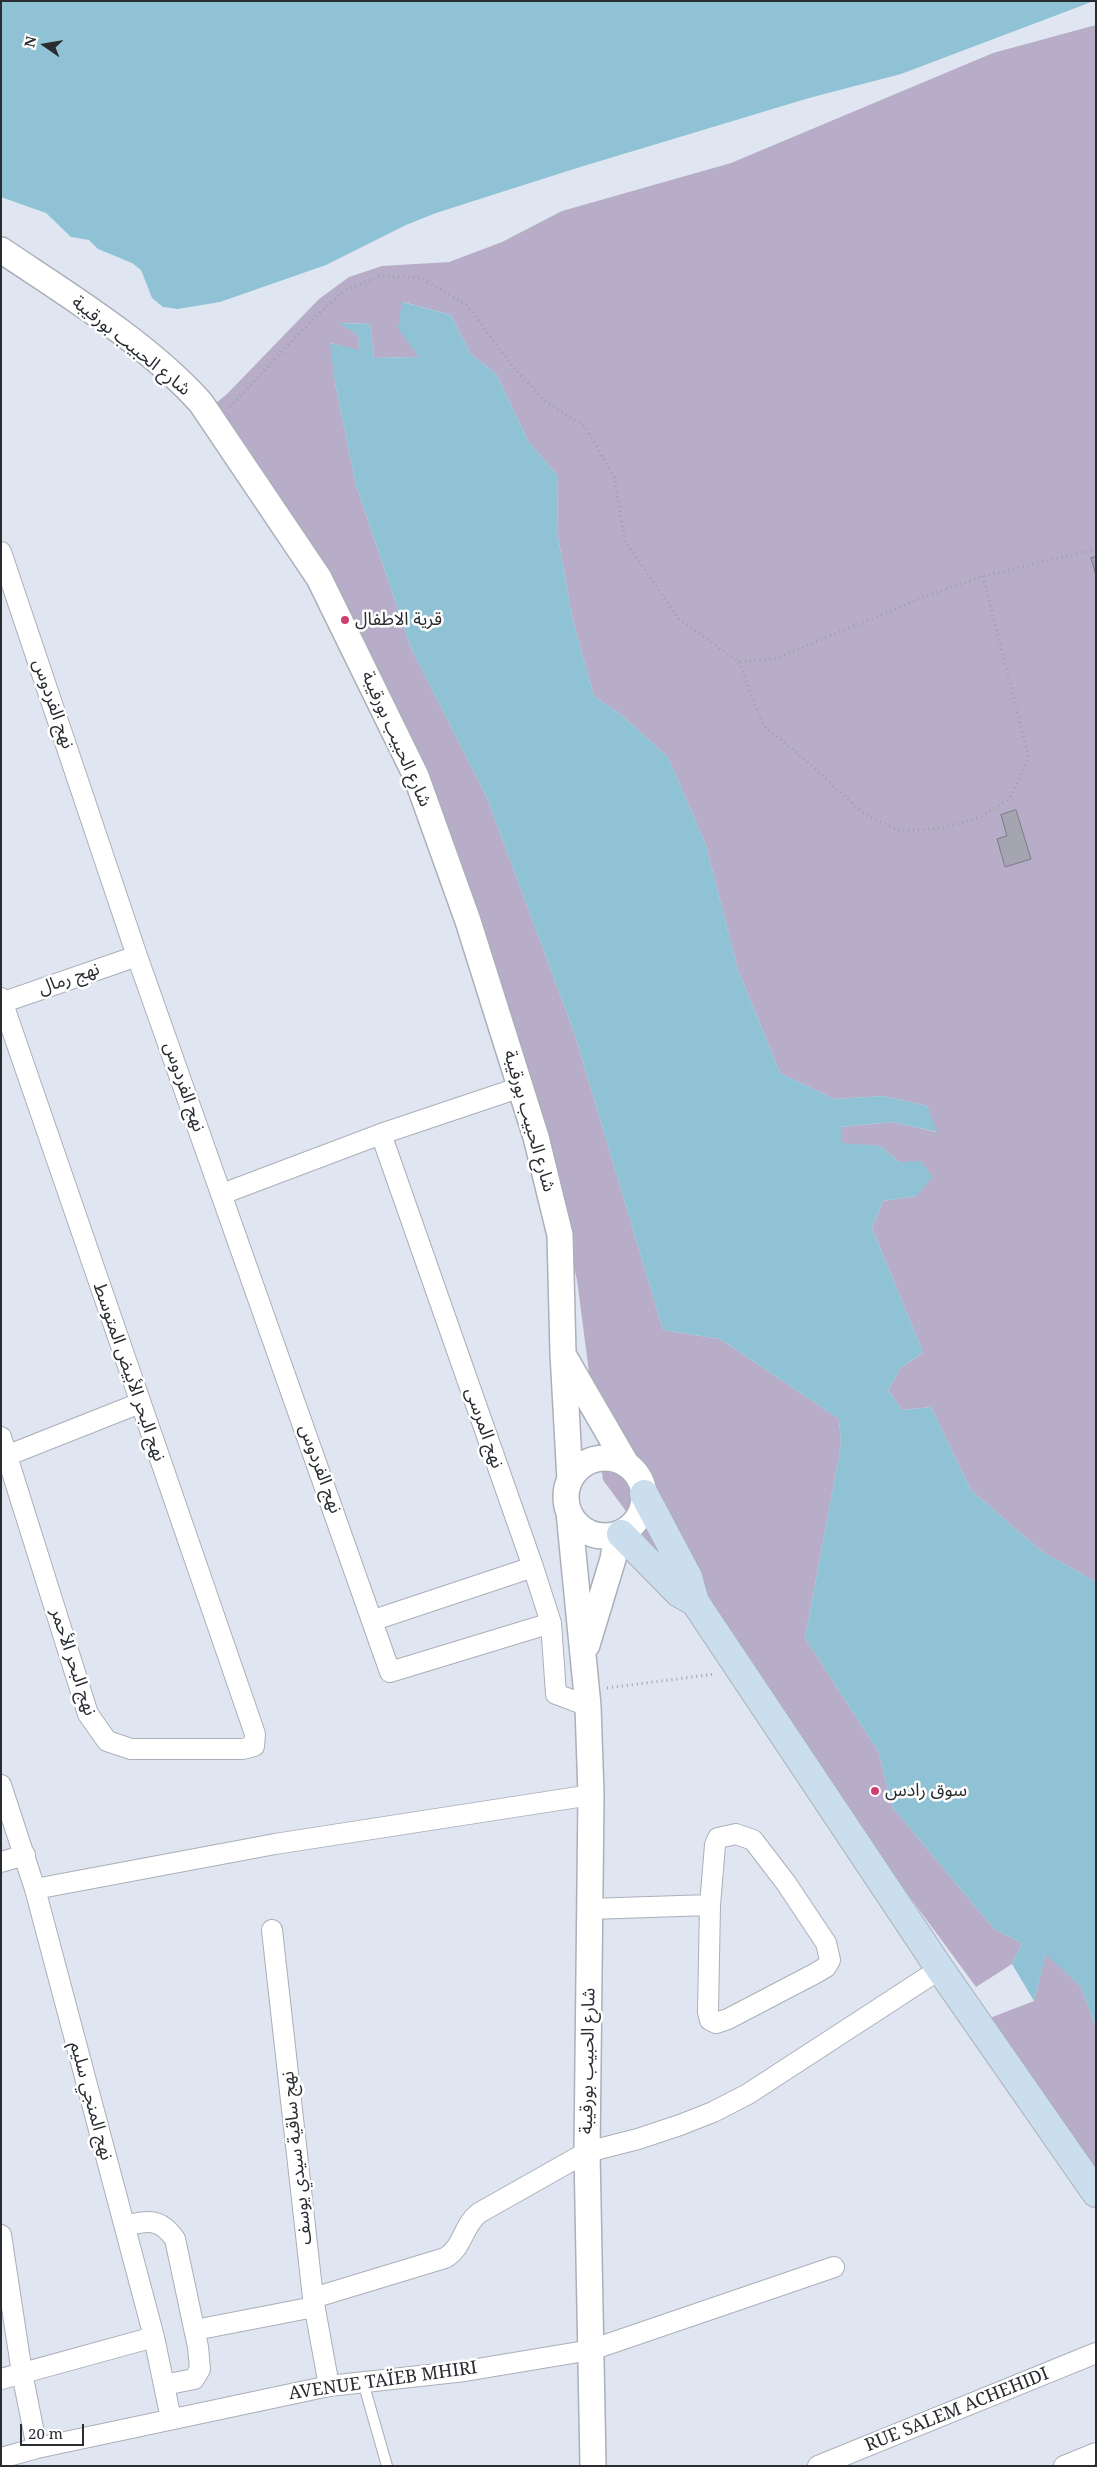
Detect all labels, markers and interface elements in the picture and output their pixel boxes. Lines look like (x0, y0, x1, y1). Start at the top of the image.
north arrow (20, 20, 70, 70)
text: N (19, 34, 40, 49)
street label: شارع الحبيب بورقيبة (67, 292, 195, 400)
place label: قرية الاطفال (355, 609, 442, 631)
marker: قرية الاطفال (339, 614, 351, 626)
street label: نهج الفردوس (28, 656, 78, 752)
street label: شارع الحبيب بورقيبة (356, 668, 436, 810)
street label: نهج رمال (36, 958, 102, 1000)
street label: نهج الفردوس (159, 1039, 209, 1135)
street label: شارع الحبيب بورقيبة (498, 1048, 560, 1194)
street label: نهج البحر الأبيض المتوسط (88, 1280, 170, 1464)
street label: نهج المرسى (460, 1385, 508, 1471)
street label: نهج الفردوس (294, 1422, 346, 1516)
street label: نهج البحر الأحمر (45, 1606, 101, 1718)
place label: سوق رادس (885, 1780, 967, 1802)
marker: سوق رادس (869, 1785, 881, 1797)
street label: شارع الحبيب بورقيبة (576, 1988, 600, 2134)
street label: نهج المنجي سليم (65, 2039, 117, 2163)
street label: نهج ساقية سيدي يوسف (277, 2070, 317, 2246)
street label: AVENUE TAÏEB MHIRI (287, 2357, 479, 2405)
street label: RUE SALEM ACHEHIDI (862, 2363, 1052, 2457)
scale bar (22, 2414, 86, 2446)
text: 20 m (28, 2423, 63, 2443)

